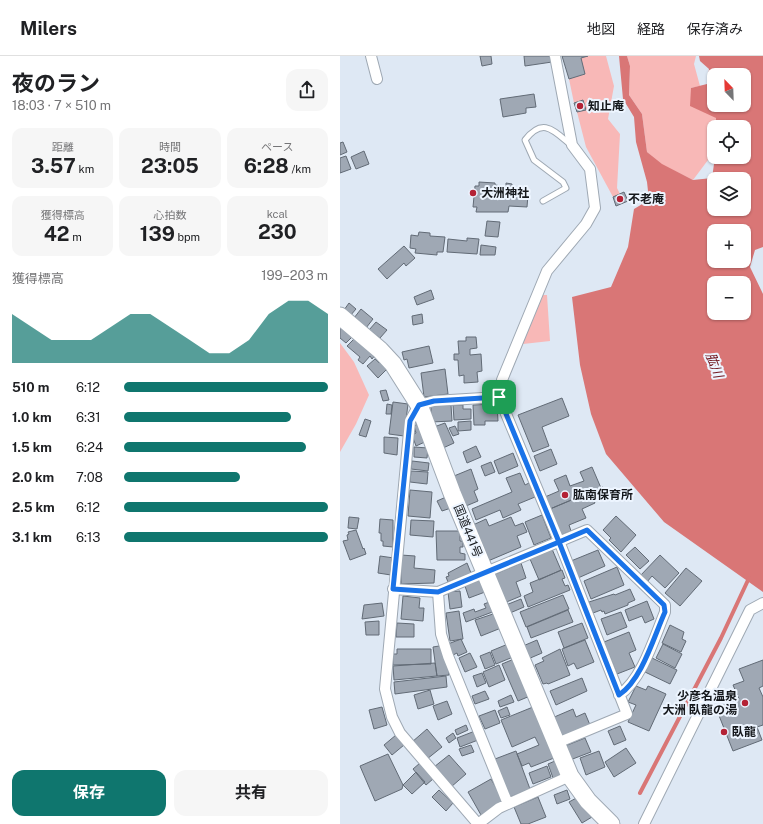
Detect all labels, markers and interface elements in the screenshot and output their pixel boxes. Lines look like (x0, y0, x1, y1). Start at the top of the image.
text: Milers (20, 17, 77, 39)
text: 地図 (587, 21, 615, 37)
text: 経路 (637, 21, 665, 37)
text: 保存済み (687, 21, 743, 37)
north arrow (707, 68, 751, 112)
map controls (707, 68, 751, 320)
button: share (286, 69, 328, 111)
text: 夜のラン (12, 70, 100, 96)
text: 18:03 · 7 × 510 m (12, 98, 111, 113)
place label: 知止庵 (588, 99, 624, 113)
marker: 知止庵 (575, 101, 585, 111)
button: locate (707, 120, 751, 164)
text: 距離 (52, 141, 74, 153)
text: 時間 (159, 141, 181, 153)
text: ペース (261, 141, 294, 153)
text: 3.57 (31, 154, 76, 178)
text: 23:05 (141, 154, 199, 178)
text: 6:28 (244, 154, 289, 178)
text: km (76, 163, 94, 175)
text: /km (289, 163, 311, 175)
button: layers (707, 172, 751, 216)
place label: 大洲神社 (481, 186, 529, 200)
marker: 大洲神社 (468, 188, 478, 198)
place label: 不老庵 (628, 192, 664, 206)
marker: 不老庵 (615, 194, 625, 204)
text: kcal (267, 208, 288, 220)
text: 獲得標高 (41, 209, 85, 221)
text: 心拍数 (153, 209, 186, 221)
text: 230 (258, 220, 297, 244)
text: 42 (44, 222, 69, 246)
text: 139 (140, 222, 175, 246)
button: + (707, 224, 751, 268)
text: m (69, 231, 82, 243)
text: bpm (175, 231, 200, 243)
text: 199–203 m (261, 268, 328, 283)
text: 獲得標高 (12, 271, 64, 286)
button: − (707, 276, 751, 320)
water label: 肱川 (703, 350, 727, 382)
text: 510 m (12, 380, 49, 395)
text: 6:12 (76, 380, 100, 395)
pin (482, 380, 516, 414)
icon: arrive (488, 386, 510, 408)
text: 1.0 km (12, 410, 52, 425)
text: 6:31 (76, 410, 101, 425)
text: 1.5 km (12, 440, 52, 455)
text: 6:24 (76, 440, 103, 455)
text: 2.0 km (12, 470, 54, 485)
text: 7:08 (76, 470, 103, 485)
place label: 肱南保育所 (573, 488, 633, 502)
marker: 肱南保育所 (560, 490, 570, 500)
text: 2.5 km (12, 500, 55, 515)
text: 6:12 (76, 500, 100, 515)
street label: 国道441号 (451, 502, 485, 560)
text: 3.1 km (12, 530, 52, 545)
text: 6:13 (76, 530, 101, 545)
place label: 少彦名温泉 大洲 臥龍の湯 (662, 689, 737, 717)
marker: 少彦名温泉 大洲 臥龍の湯 (740, 698, 750, 708)
place label: 臥龍 (732, 725, 756, 739)
marker: 臥龍 (719, 727, 729, 737)
button: 保存 (12, 770, 166, 816)
button: 共有 (174, 770, 328, 816)

